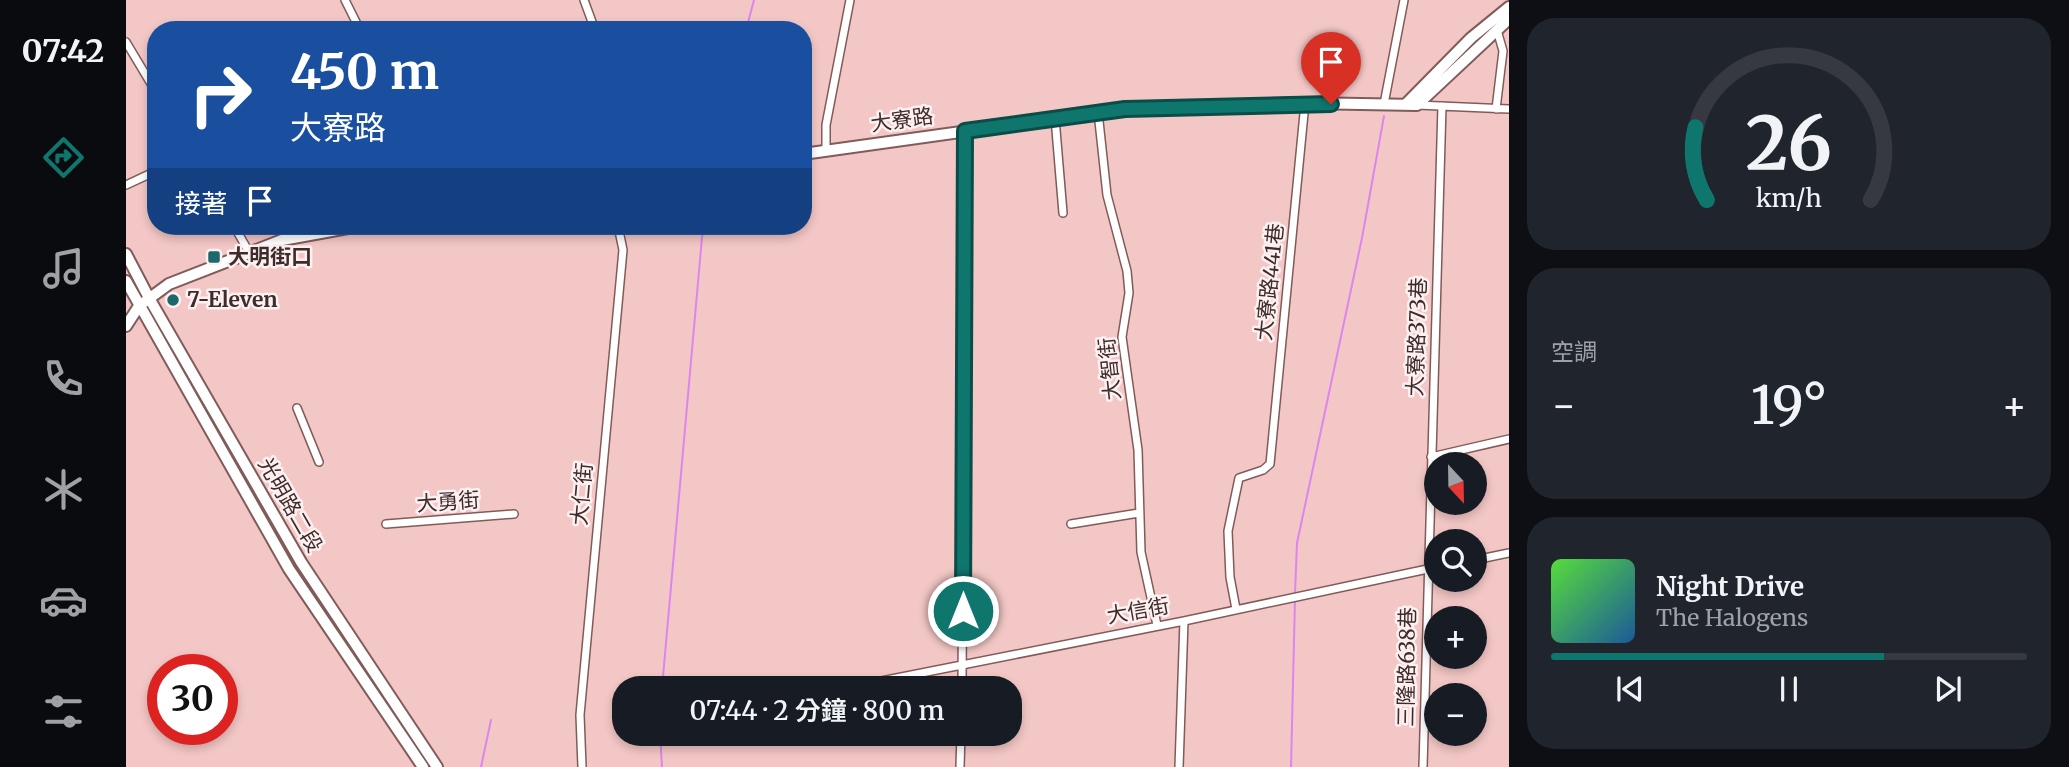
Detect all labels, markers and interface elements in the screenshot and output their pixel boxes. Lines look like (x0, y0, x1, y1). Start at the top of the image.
text: 07:42 (22, 31, 104, 71)
pin (1301, 32, 1361, 104)
text: 450 m (290, 41, 439, 102)
icon: arrive (1312, 43, 1350, 81)
icon: right (175, 49, 266, 140)
text: 26 (1746, 98, 1832, 190)
street label: 大寮路 (869, 102, 935, 137)
text: 大寮路 (290, 108, 386, 148)
icon: directions (39, 133, 88, 182)
icon: arrive (241, 182, 279, 220)
text: km/h (1756, 182, 1822, 214)
text: 接著 (175, 187, 227, 220)
street label: 大寮路441巷 (1250, 222, 1289, 342)
place label: 大明街口 (228, 243, 312, 270)
icon: music (39, 244, 88, 293)
marker: 大明街口 (206, 249, 222, 265)
street label: 大寮路373巷 (1401, 277, 1432, 397)
place label: 7-Eleven (187, 286, 277, 313)
marker: 7-Eleven (165, 292, 181, 308)
street label: 大智街 (1093, 336, 1126, 402)
text: 空調 (1551, 337, 1597, 366)
icon: phone (39, 354, 88, 403)
text: 19° (1751, 373, 1827, 438)
text: − (1551, 382, 1576, 429)
text: + (2002, 382, 2027, 429)
north arrow (1424, 452, 1488, 514)
map controls (1424, 452, 1487, 746)
street label: 光明路二段 (252, 453, 328, 557)
street label: 大仁街 (565, 461, 598, 527)
icon: climate (39, 465, 88, 514)
street label: 大勇街 (416, 486, 480, 517)
button: search (1424, 529, 1487, 592)
text: Night Drive (1656, 570, 1804, 603)
position arrow (926, 574, 1000, 648)
icon: car (39, 576, 88, 625)
street label: 大信街 (1105, 592, 1171, 629)
text: The Halogens (1656, 603, 1808, 632)
button: + (1424, 606, 1487, 669)
street label: 三隆路638巷 (1392, 607, 1421, 727)
speed limit sign: 30 (147, 654, 238, 745)
icon: previous (1611, 670, 1649, 708)
icon: pause (1770, 670, 1808, 708)
icon: next (1929, 670, 1967, 708)
button: − (1424, 683, 1487, 746)
icon: filters (39, 687, 88, 736)
text: 07:44 · 2 分鐘 · 800 m (690, 694, 944, 727)

